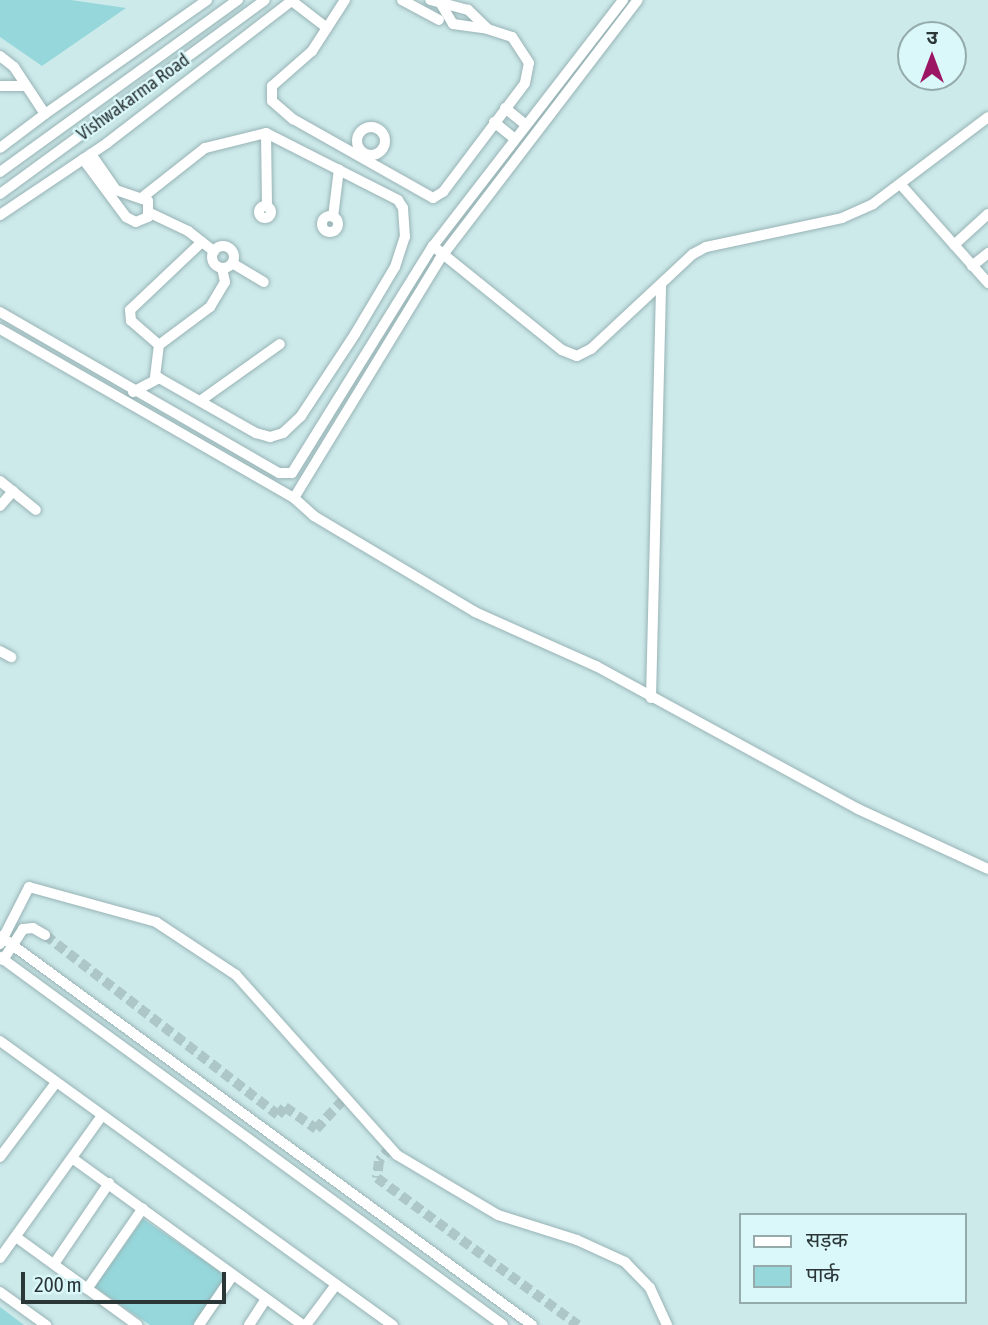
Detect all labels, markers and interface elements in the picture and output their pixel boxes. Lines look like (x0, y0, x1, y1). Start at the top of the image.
north arrow (897, 21, 967, 91)
text: उ (926, 26, 938, 48)
street label: Vishwakarma Road (72, 48, 194, 146)
legend (740, 1213, 967, 1304)
text: सड़क (806, 1227, 848, 1251)
scale bar (24, 1258, 229, 1302)
text: पार्क (806, 1262, 840, 1286)
text: 200 m (34, 1272, 82, 1296)

